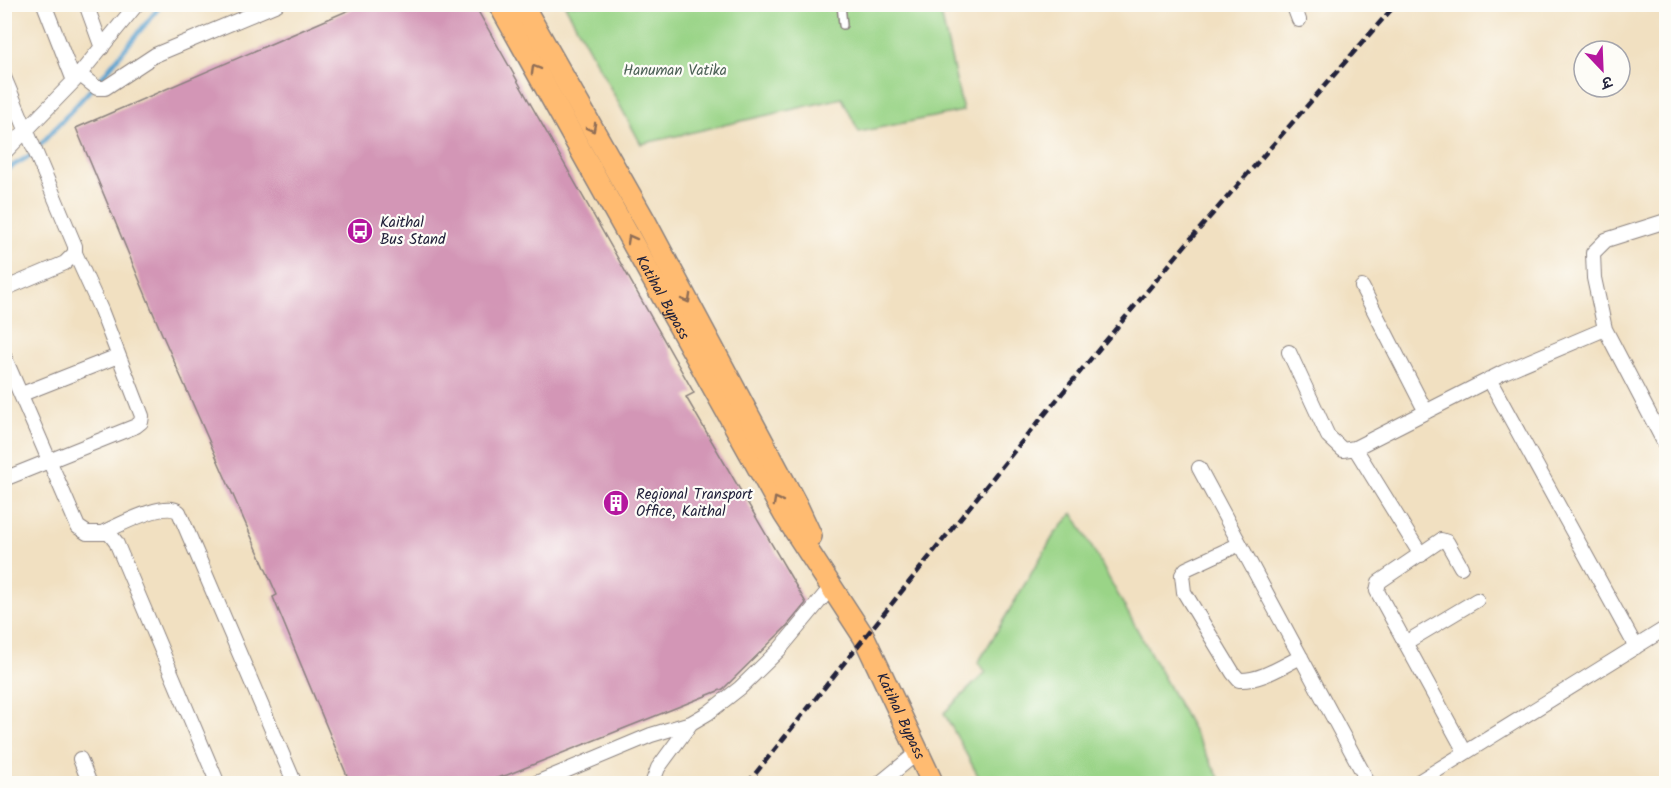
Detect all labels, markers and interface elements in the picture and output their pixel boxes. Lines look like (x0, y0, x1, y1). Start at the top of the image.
north arrow (1572, 39, 1632, 99)
park label: Hanuman Vatika (623, 59, 727, 83)
one-way arrow (531, 65, 543, 75)
text: उ (1595, 68, 1617, 96)
one-way arrow (585, 122, 596, 133)
place label: Kaithal Bus Stand (380, 211, 446, 252)
bus stop icon: Kaithal Bus Stand (345, 216, 375, 246)
one-way arrow (627, 235, 638, 245)
street label: Katihal Bypass (629, 251, 696, 345)
one-way arrow (680, 292, 691, 303)
place label: Regional Transport Office, Kaithal (636, 483, 753, 524)
building icon: Regional Transport Office, Kaithal (601, 488, 631, 518)
one-way arrow (773, 497, 784, 507)
street label: Katihal Bypass (869, 669, 931, 764)

